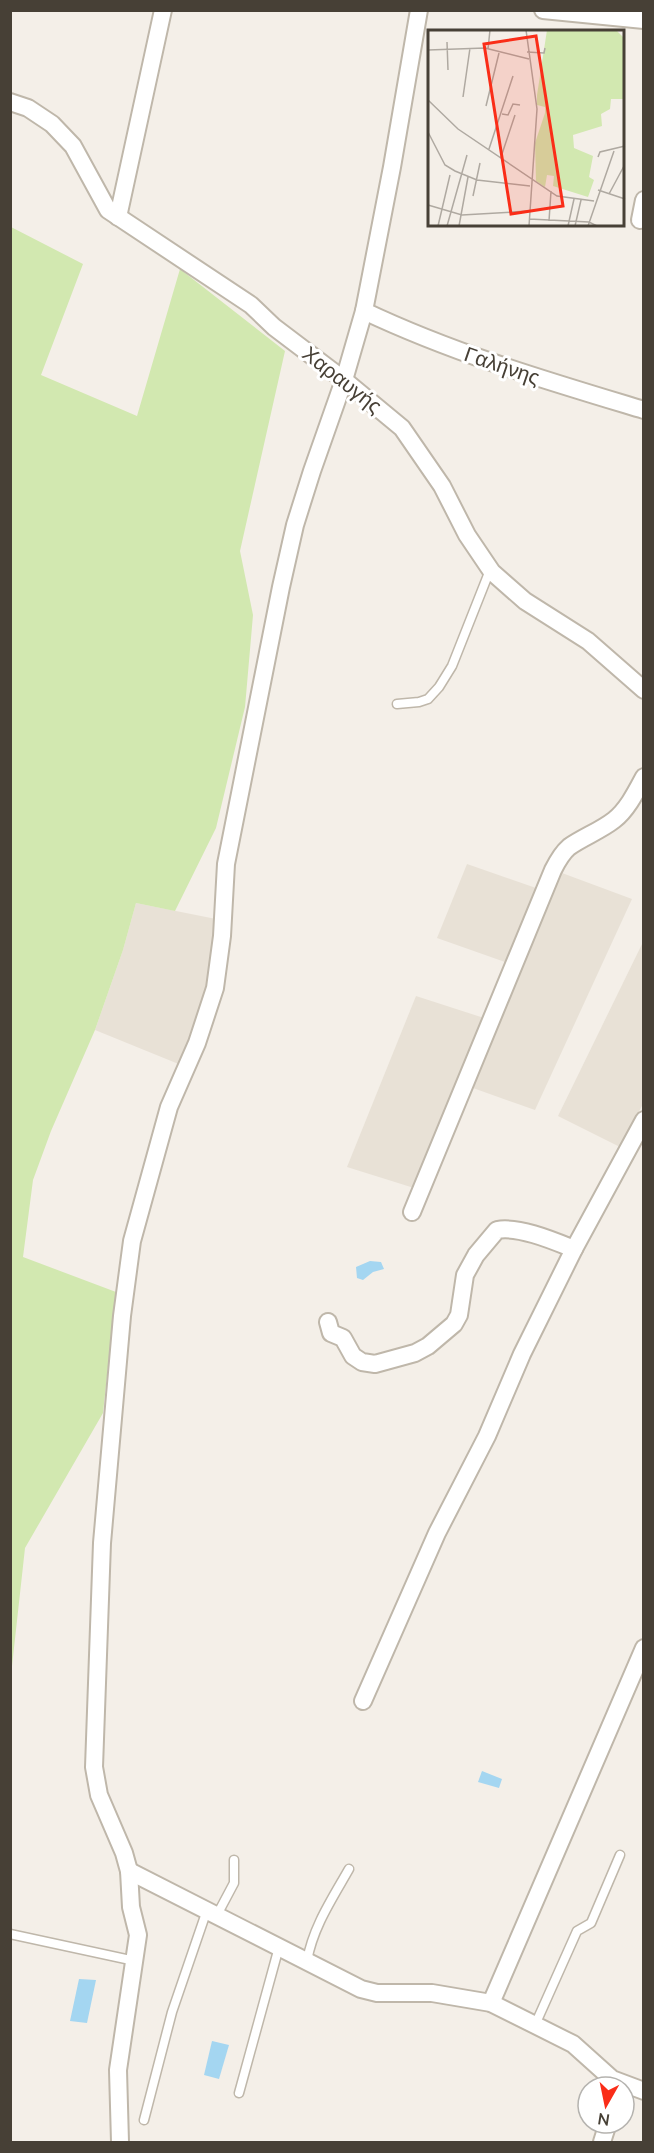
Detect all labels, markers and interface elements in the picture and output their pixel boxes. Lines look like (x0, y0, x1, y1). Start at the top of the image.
inset map (428, 30, 624, 226)
street label: Χαραυγής (296, 340, 388, 420)
street label: Γαλήνης (460, 340, 544, 392)
north arrow (576, 2075, 636, 2135)
text: N (596, 2107, 611, 2131)

